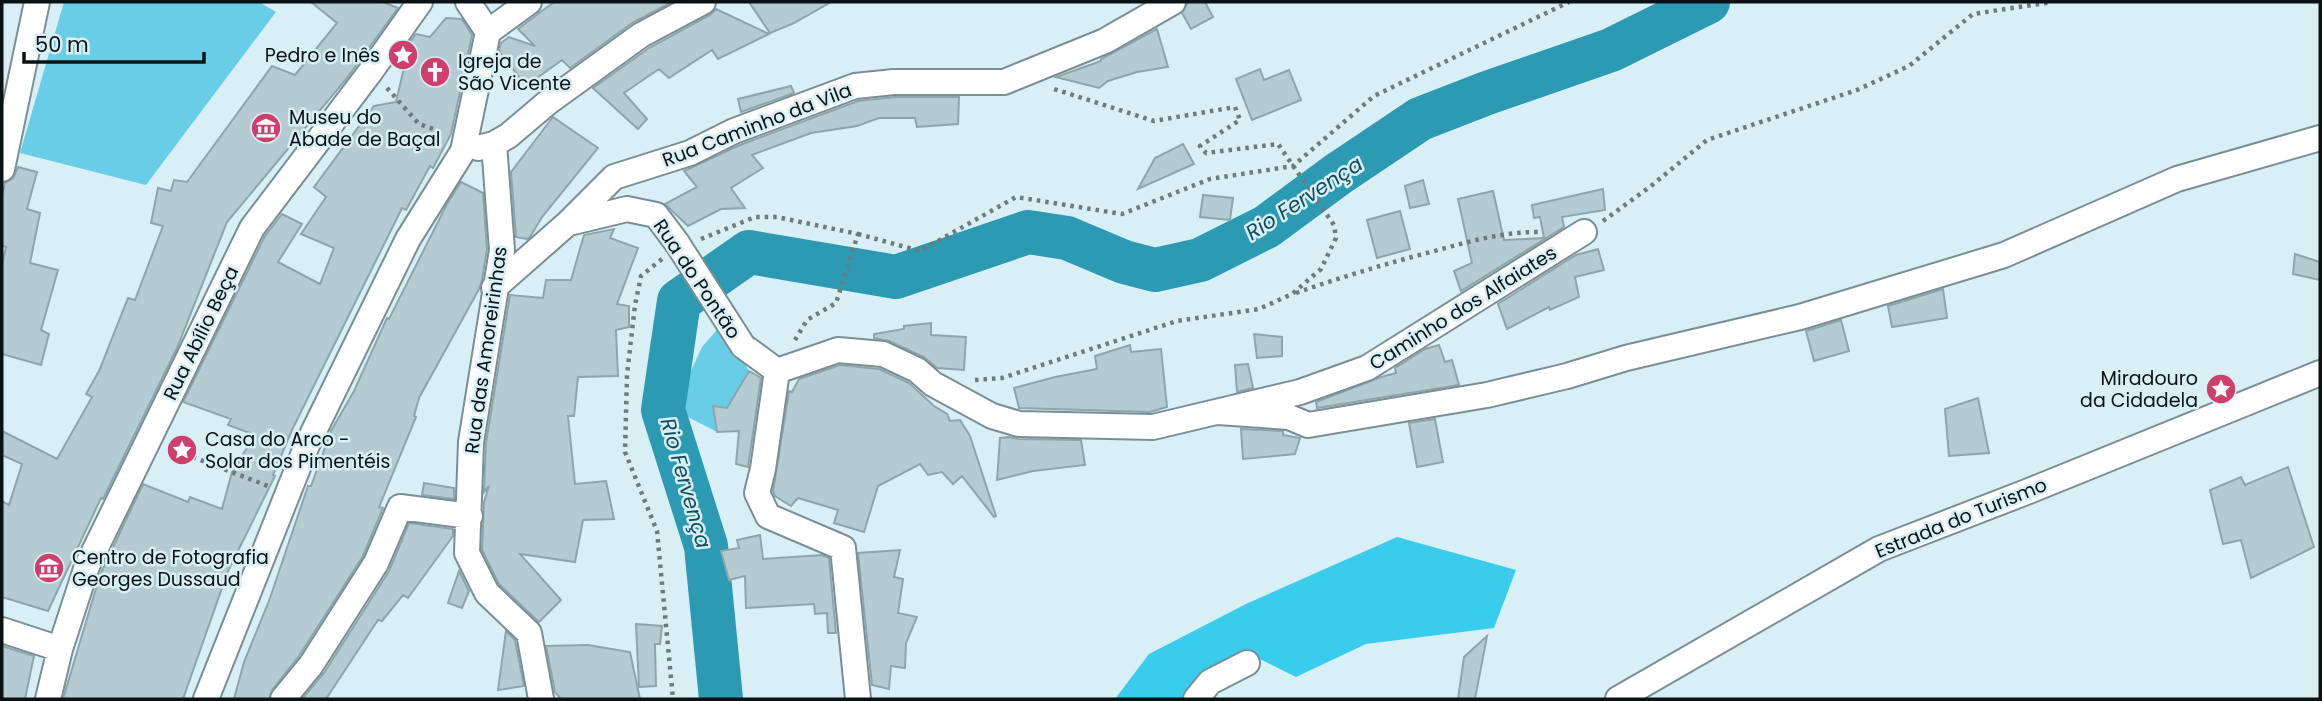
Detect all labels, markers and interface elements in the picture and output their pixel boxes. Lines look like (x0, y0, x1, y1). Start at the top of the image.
scale bar (24, 21, 205, 65)
text: 50 m (35, 30, 89, 59)
place icon: Pedro e Inês (386, 38, 420, 72)
place label: Pedro e Inês (265, 42, 380, 69)
place label: Igreja de São Vicente (458, 48, 571, 97)
church icon: Igreja de São Vicente (418, 55, 452, 89)
street label: Rua Caminho da Vila (658, 76, 856, 174)
place label: Museu do Abade de Baçal (289, 104, 440, 153)
museum icon: Museu do Abade de Baçal (249, 111, 283, 145)
water label: Rio Fervença (1240, 149, 1368, 247)
street label: Rua do Pontão (647, 214, 747, 344)
street label: Caminho dos Alfaiates (1364, 239, 1562, 377)
street label: Rua das Amoreirinhas (458, 245, 514, 455)
street label: Rua Abílio Beça (157, 261, 245, 405)
place label: Miradouro da Cidadela (2080, 365, 2198, 414)
place icon: Miradouro da Cidadela (2204, 372, 2238, 406)
water label: Rio Fervença (654, 414, 718, 552)
place label: Casa do Arco - Solar dos Pimentéis (205, 426, 390, 475)
place icon: Casa do Arco - Solar dos Pimentéis (165, 433, 199, 467)
street label: Estrada do Turismo (1871, 471, 2051, 565)
place label: Centro de Fotografia Georges Dussaud (72, 544, 269, 593)
museum icon: Centro de Fotografia Georges Dussaud (32, 551, 66, 585)

